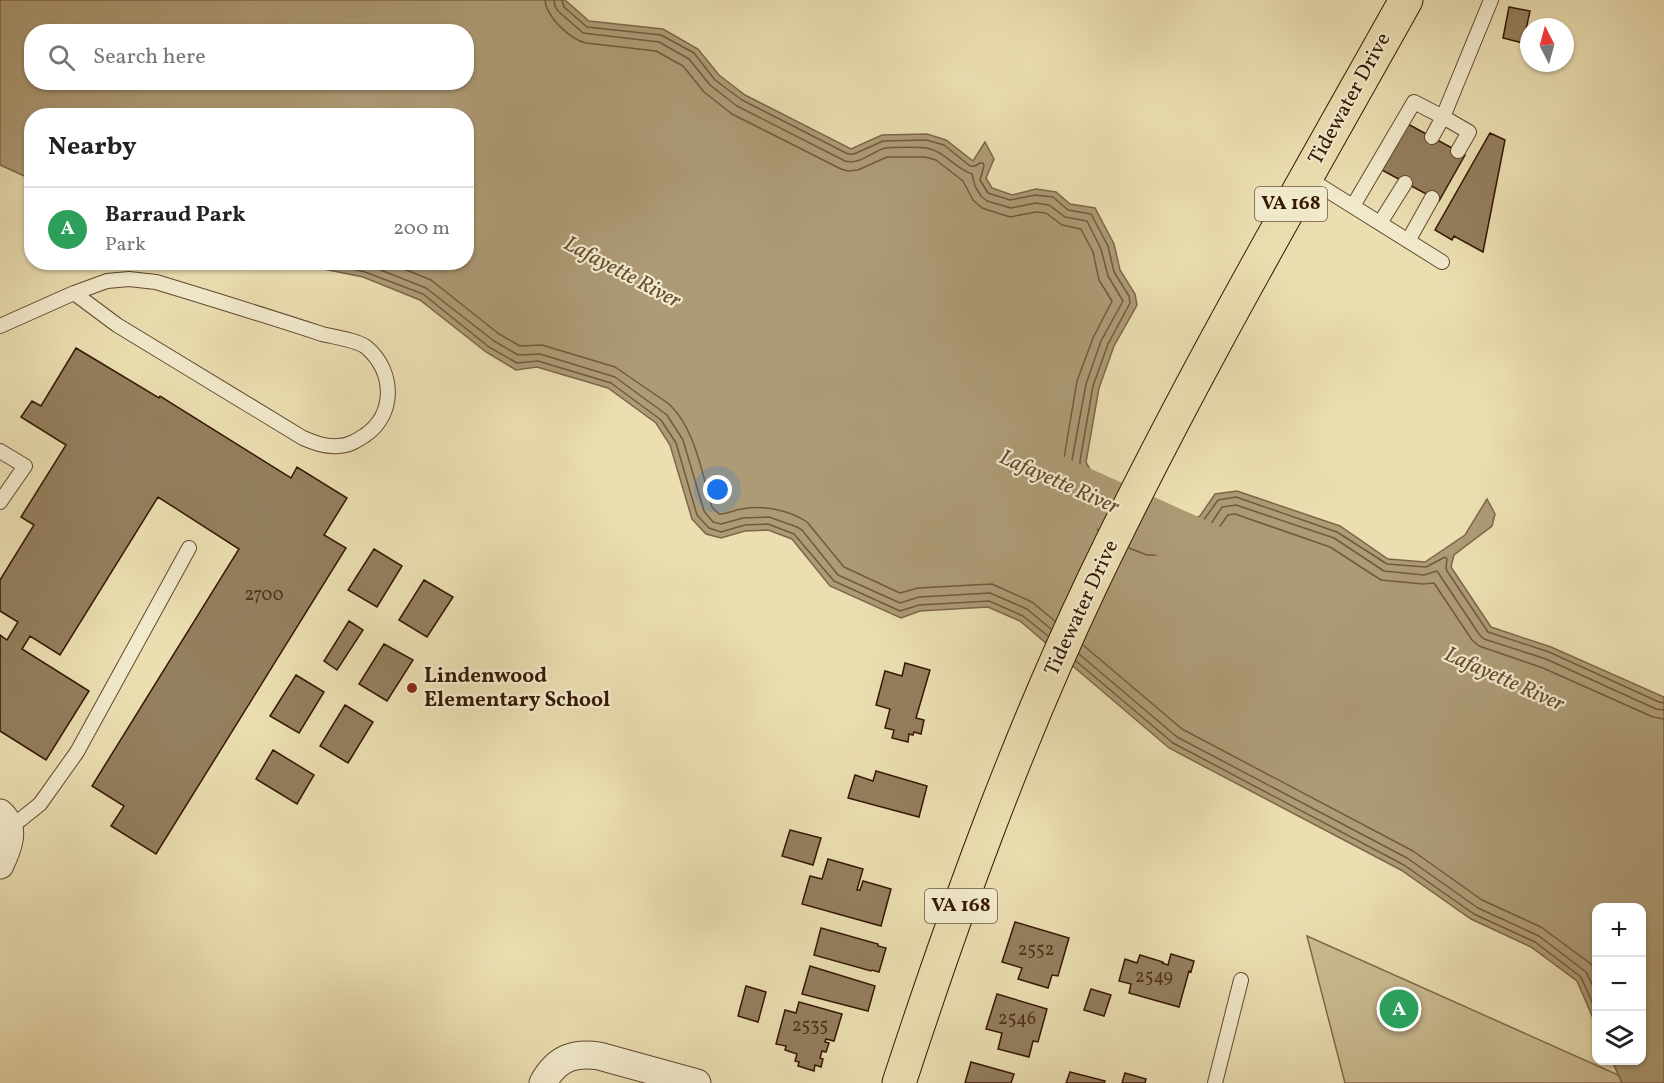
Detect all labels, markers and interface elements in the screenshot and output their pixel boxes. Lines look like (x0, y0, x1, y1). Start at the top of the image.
north arrow (1520, 18, 1574, 72)
search box (24, 24, 474, 90)
street label: Tidewater Drive (1302, 28, 1398, 170)
icon: search (45, 41, 78, 74)
text: Search here (93, 42, 206, 73)
text: Nearby (48, 129, 137, 165)
road number: VA 168 (1255, 187, 1327, 221)
text: Barraud Park (105, 200, 246, 231)
text: A (60, 215, 75, 243)
text: 200 m (393, 215, 450, 243)
water label: Lafayette River (558, 229, 687, 317)
text: Park (105, 231, 146, 259)
water label: Lafayette River (994, 443, 1125, 524)
your location (703, 475, 732, 504)
street label: Tidewater Drive (1038, 535, 1126, 681)
house number: 2700 (244, 583, 284, 608)
water label: Lafayette River (1439, 640, 1570, 721)
place label: Lindenwood Elementary School (424, 662, 610, 715)
marker: Lindenwood Elementary School (405, 681, 419, 695)
road number: VA 168 (925, 889, 997, 923)
map controls (1592, 903, 1646, 1065)
button: + (1592, 903, 1646, 957)
house number: 2552 (1018, 938, 1054, 963)
button: − (1592, 957, 1646, 1011)
house number: 2549 (1135, 965, 1173, 990)
pin: A (1380, 986, 1418, 1032)
house number: 2546 (998, 1007, 1036, 1032)
button: layers (1592, 1011, 1646, 1065)
house number: 2535 (792, 1014, 828, 1039)

